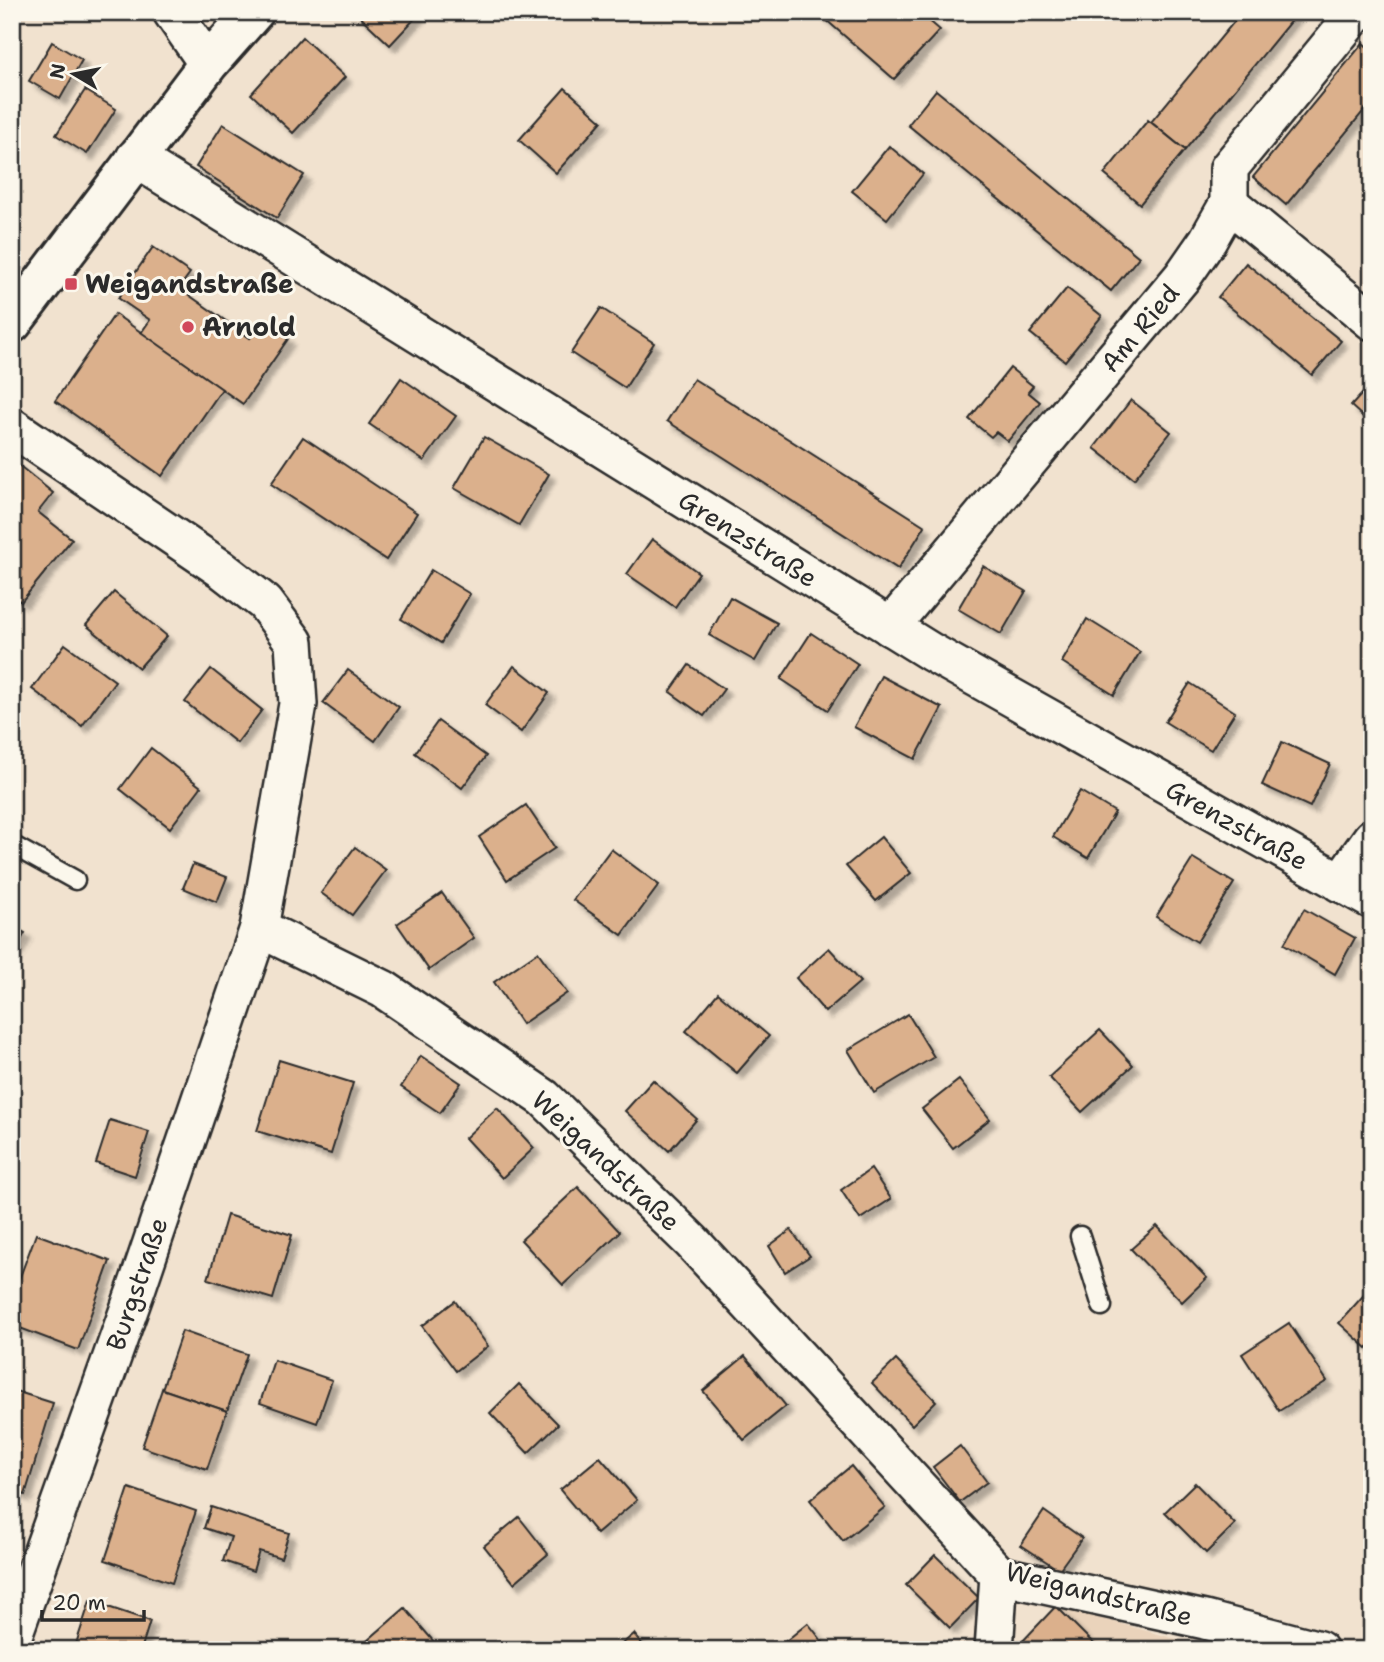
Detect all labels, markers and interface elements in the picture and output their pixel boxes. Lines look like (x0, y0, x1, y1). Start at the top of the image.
north arrow (38, 38, 108, 108)
text: N (44, 62, 71, 81)
place label: Weigandstraße (85, 266, 294, 301)
marker: Weigandstraße (63, 276, 79, 292)
street label: Am Ried (1092, 276, 1187, 379)
place label: Arnold (202, 309, 296, 344)
marker: Arnold (180, 319, 196, 335)
street label: Grenzstraße (672, 482, 824, 595)
street label: Grenzstraße (1160, 771, 1315, 878)
street label: Weigandstraße (524, 1083, 688, 1239)
street label: Burgstraße (97, 1213, 176, 1355)
street label: Weigandstraße (1002, 1553, 1196, 1634)
scale bar (42, 1578, 144, 1622)
text: 20 m (52, 1589, 106, 1617)

